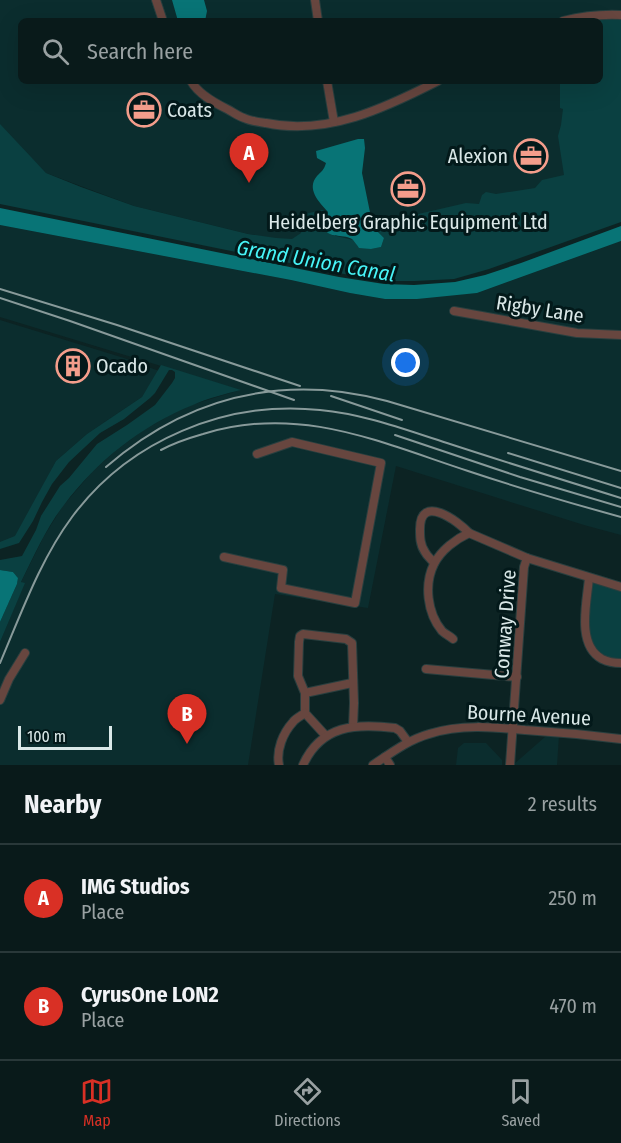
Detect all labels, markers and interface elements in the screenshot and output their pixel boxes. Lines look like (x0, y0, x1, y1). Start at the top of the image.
search box (18, 18, 603, 84)
icon: search (39, 35, 72, 68)
text: Search here (87, 38, 193, 65)
office icon: Coats (126, 92, 162, 128)
place label: Coats (167, 98, 212, 122)
pin: A (230, 134, 268, 183)
office icon: Alexion (513, 138, 549, 174)
place label: Alexion (448, 144, 508, 168)
office icon: Heidelberg Graphic Equipment Ltd (390, 171, 426, 207)
place label: Heidelberg Graphic Equipment Ltd (268, 210, 548, 234)
water label: Grand Union Canal (235, 234, 397, 288)
street label: Rigby Lane (494, 290, 586, 328)
building icon: Ocado (55, 348, 91, 384)
your location (391, 348, 420, 377)
place label: Ocado (96, 354, 148, 378)
street label: Conway Drive (489, 569, 521, 679)
pin: B (168, 694, 207, 744)
street label: Bourne Avenue (466, 700, 592, 730)
scale bar (18, 723, 112, 750)
text: 100 m (27, 727, 66, 746)
text: Nearby (24, 789, 101, 820)
text: 2 results (528, 792, 597, 816)
text: IMG Studios (81, 873, 190, 900)
text: A (38, 886, 49, 910)
text: 250 m (549, 886, 597, 910)
text: Place (81, 900, 124, 924)
text: CyrusOne LON2 (81, 981, 219, 1008)
text: B (38, 994, 49, 1018)
text: 470 m (549, 994, 597, 1018)
text: Place (81, 1008, 124, 1032)
tab: Map (80, 1075, 113, 1130)
tab: Directions (274, 1075, 341, 1130)
tab: Saved (501, 1075, 541, 1130)

